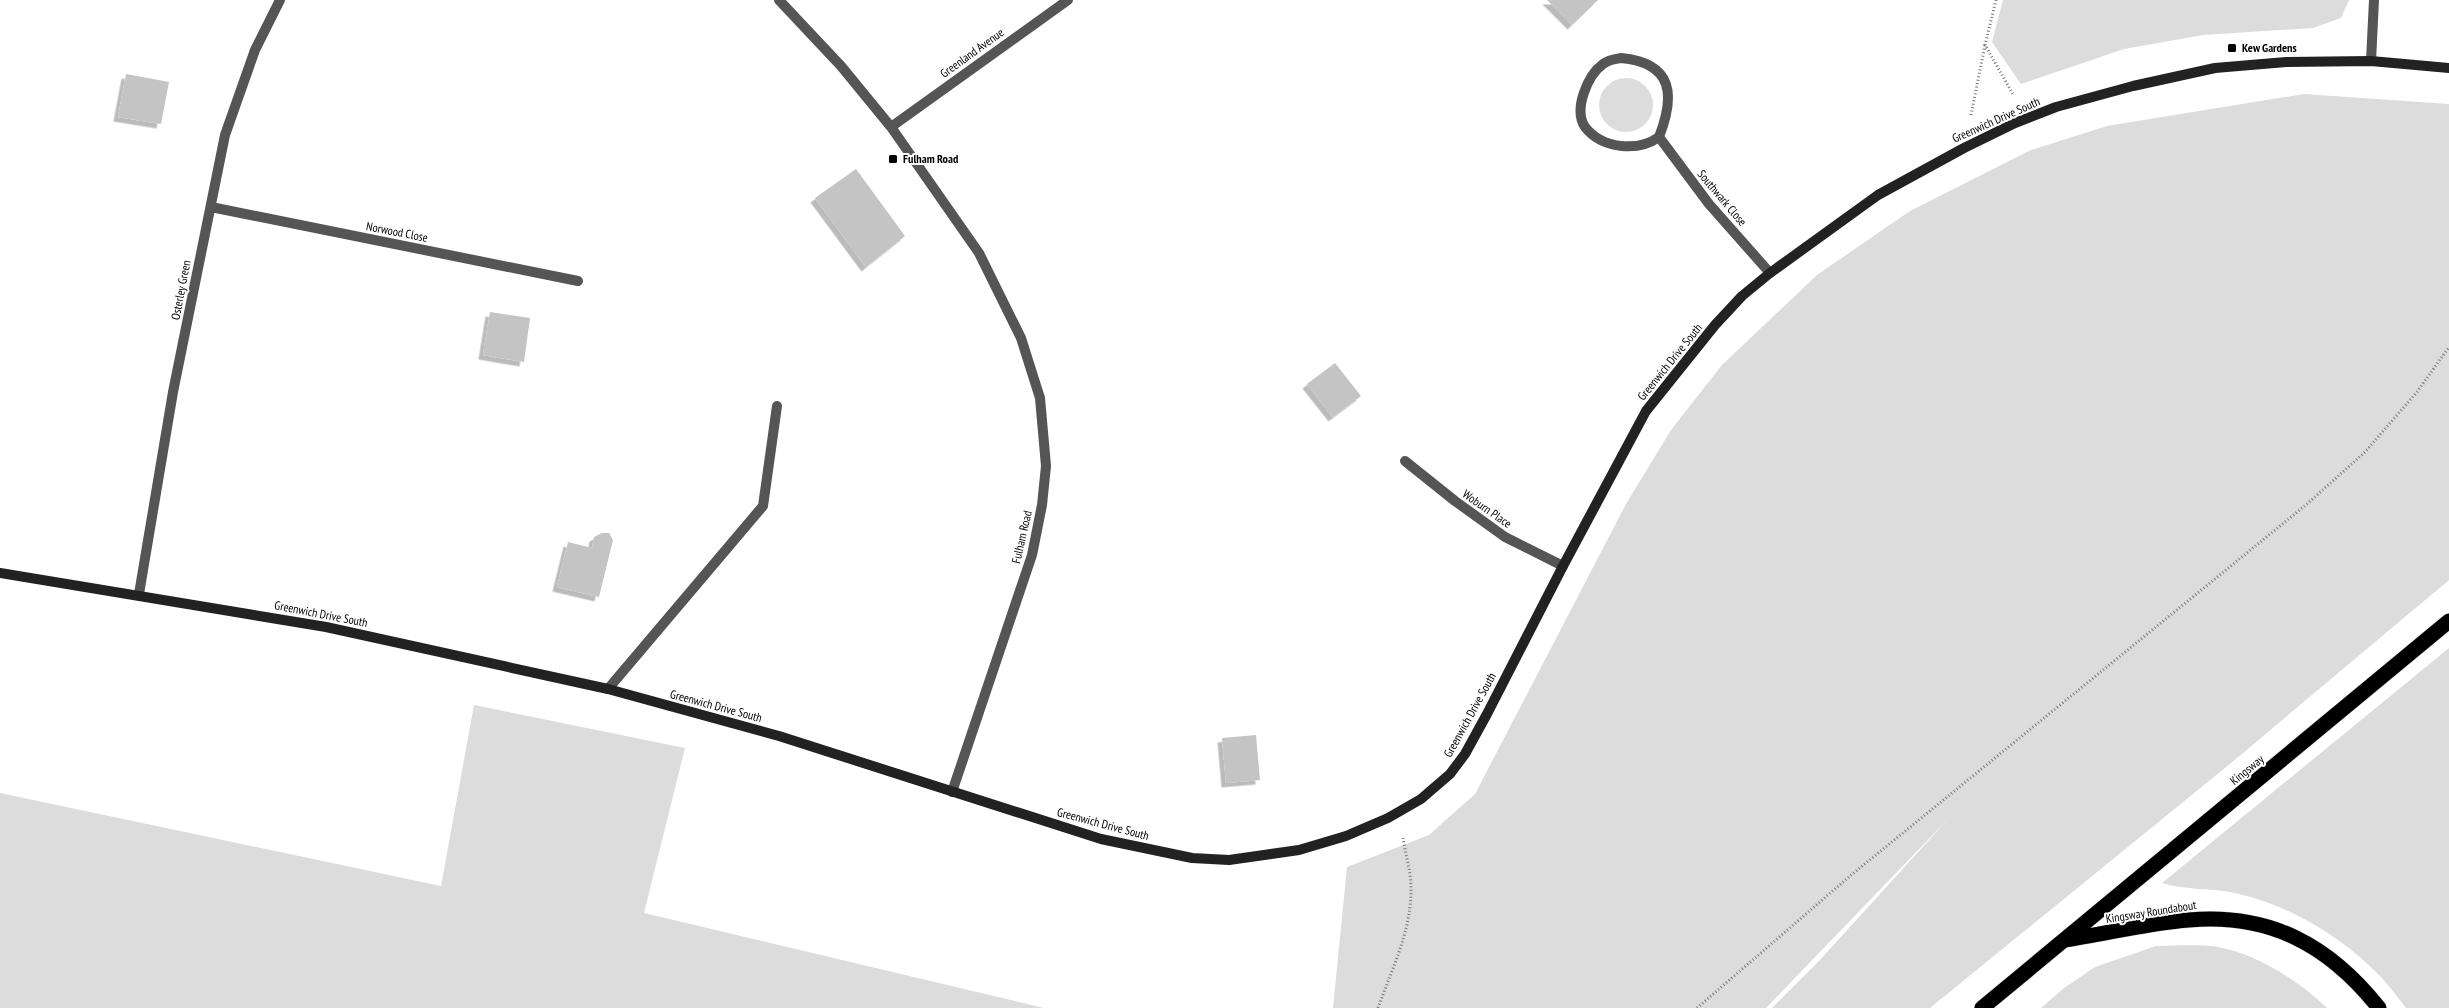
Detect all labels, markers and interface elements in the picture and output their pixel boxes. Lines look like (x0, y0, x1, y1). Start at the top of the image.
street label: Greenland Avenue (937, 24, 1006, 81)
place label: Kew Gardens (2242, 40, 2297, 55)
marker: Kew Gardens (2226, 42, 2238, 54)
street label: Greenwich Drive South (1950, 93, 2042, 146)
place label: Fulham Road (903, 151, 958, 166)
marker: Fulham Road (887, 153, 899, 165)
street label: Southwark Close (1695, 167, 1750, 229)
street label: Norwood Close (365, 218, 429, 245)
street label: Osterley Green (167, 259, 194, 321)
street label: Greenwich Drive South (1634, 320, 1705, 403)
street label: Woburn Place (1460, 486, 1515, 531)
street label: Fulham Road (1008, 509, 1035, 565)
street label: Greenwich Drive South (273, 597, 369, 630)
street label: Greenwich Drive South (1440, 670, 1499, 760)
street label: Greenwich Drive South (669, 686, 764, 725)
street label: Kingsway (2227, 751, 2267, 788)
street label: Greenwich Drive South (1056, 804, 1151, 843)
street label: Kingsway Roundabout (2105, 897, 2198, 926)

